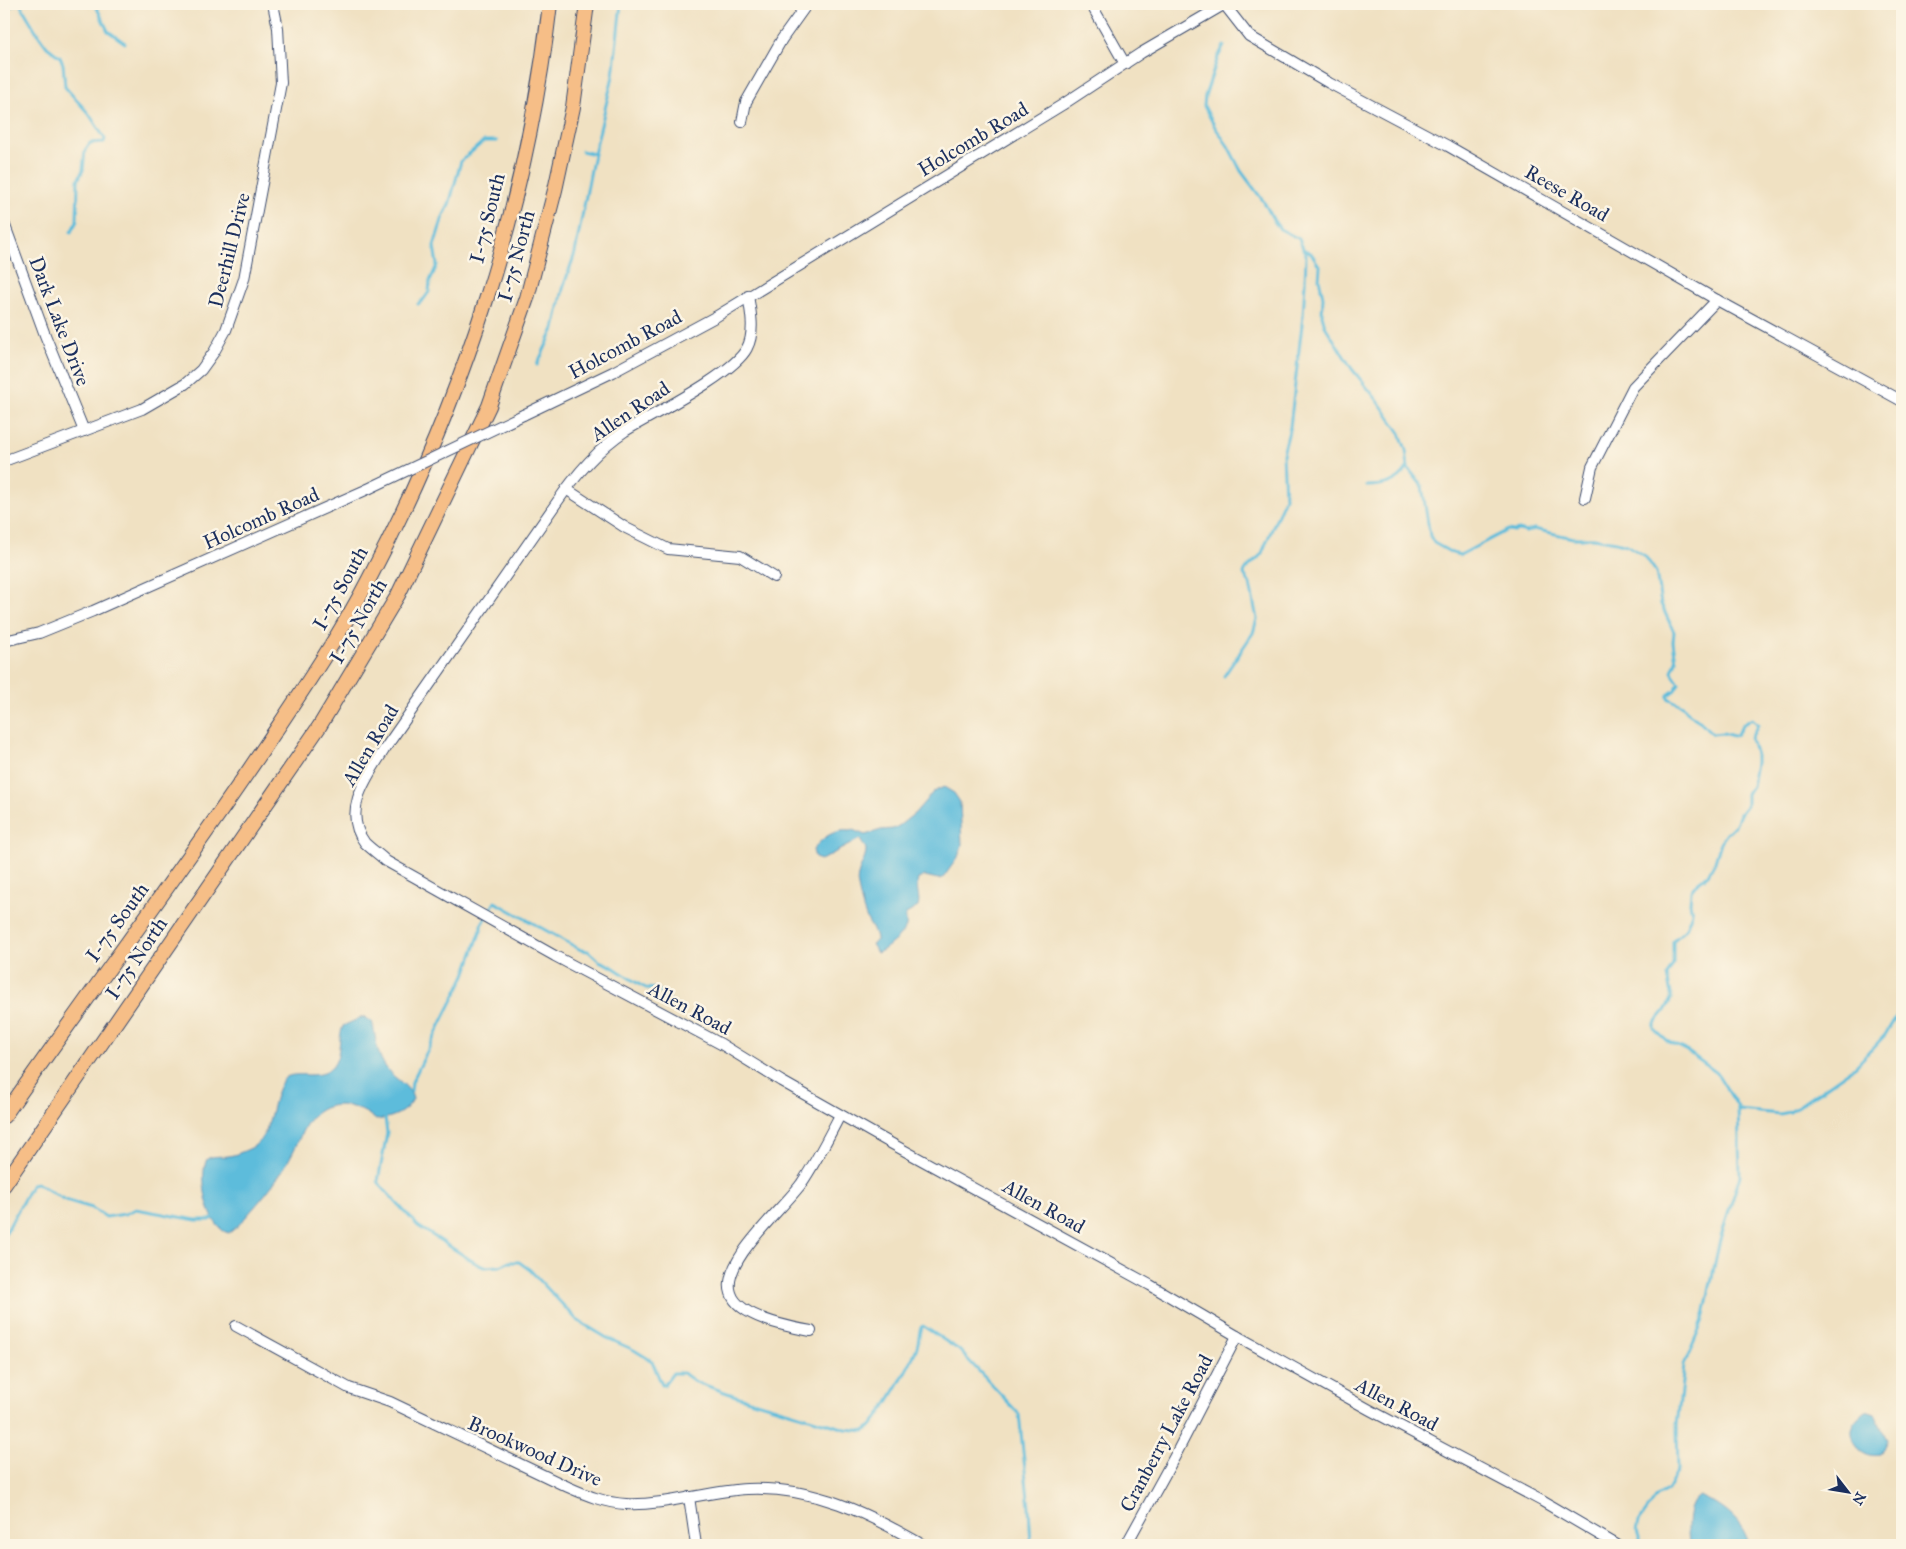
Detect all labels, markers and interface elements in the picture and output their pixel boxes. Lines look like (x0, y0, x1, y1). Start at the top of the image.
street label: Holcomb Road (913, 97, 1033, 181)
street label: Reese Road (1521, 159, 1613, 227)
street label: I-75 South (464, 171, 510, 265)
street label: Deerhill Drive (203, 190, 255, 310)
street label: I-75 North (492, 208, 540, 304)
street label: Dark Lake Drive (24, 253, 96, 389)
street label: Holcomb Road (564, 304, 686, 384)
street label: Allen Road (585, 376, 674, 447)
street label: Holcomb Road (199, 482, 323, 554)
street label: I-75 South (307, 542, 373, 634)
street label: I-75 North (324, 574, 392, 668)
street label: Allen Road (336, 700, 404, 791)
street label: I-75 South (80, 878, 154, 966)
street label: I-75 North (100, 913, 172, 1003)
street label: Allen Road (644, 976, 735, 1040)
street label: Allen Road (998, 1173, 1089, 1238)
street label: Cranberry Lake Road (1114, 1350, 1218, 1516)
street label: Allen Road (1351, 1372, 1442, 1436)
street label: Brookwood Drive (464, 1411, 606, 1491)
north arrow (1824, 1466, 1874, 1516)
text: N (1848, 1489, 1869, 1508)

